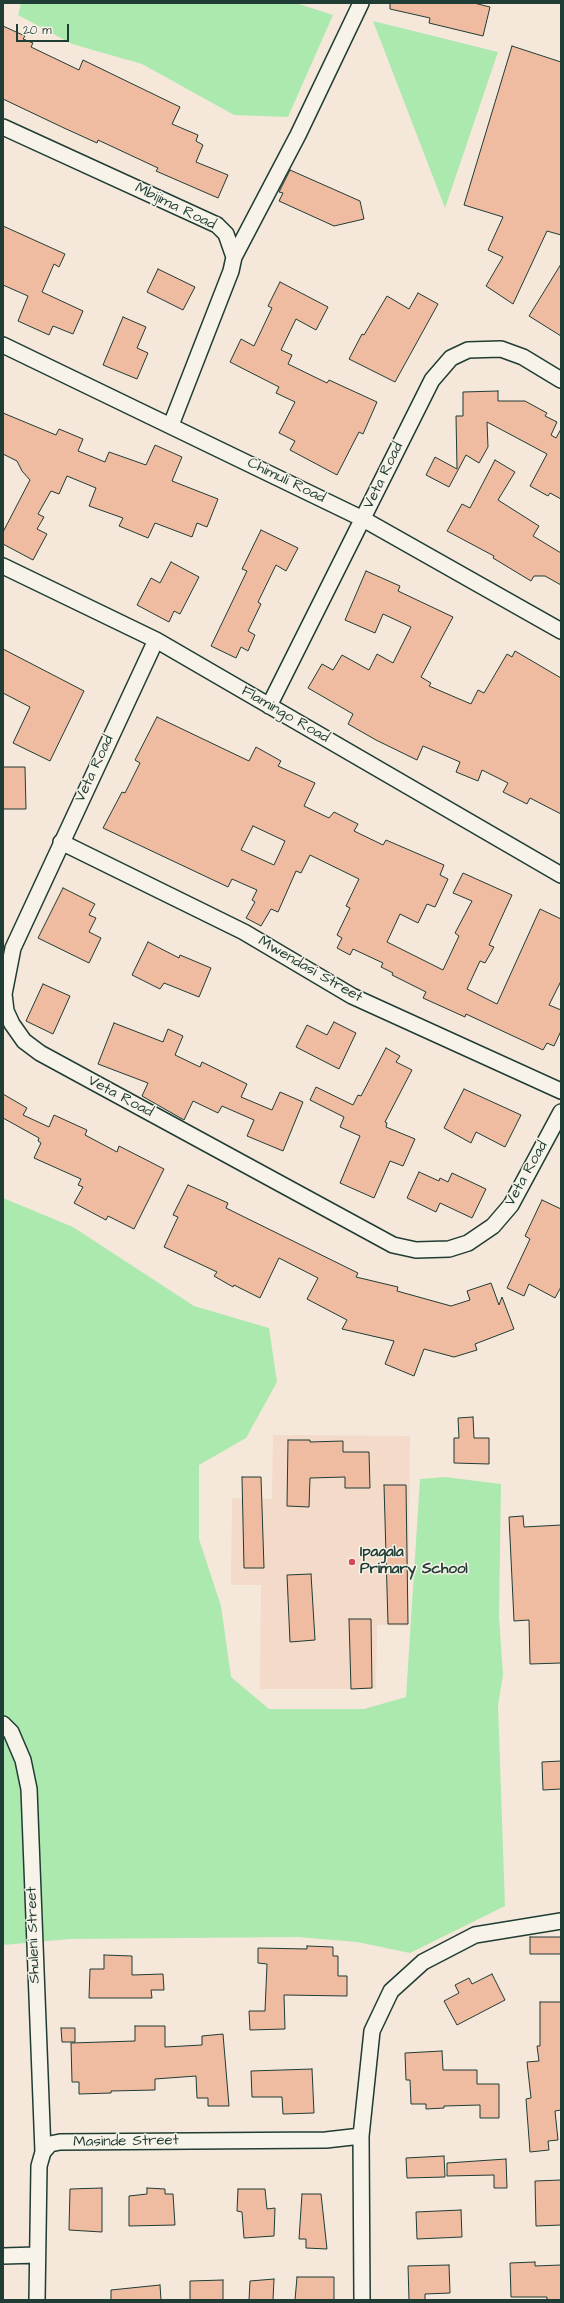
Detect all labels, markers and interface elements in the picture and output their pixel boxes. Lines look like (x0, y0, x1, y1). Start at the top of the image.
scale bar (18, 16, 71, 42)
text: 20 m (23, 22, 52, 39)
street label: Mbijima Road (132, 180, 218, 234)
street label: Veta Road (360, 440, 408, 512)
street label: Chimuli Road (244, 454, 328, 508)
street label: Flamingo Road (238, 683, 332, 747)
street label: Veta Road (72, 733, 118, 805)
street label: Mwendasi Street (255, 933, 365, 1007)
street label: Veta Road (84, 1072, 156, 1122)
street label: Veta Road (502, 1138, 552, 1210)
place label: Ipagala Primary School (360, 1544, 468, 1579)
marker: Ipagala Primary School (347, 1557, 357, 1567)
street label: Shuleni Street (23, 1886, 45, 1984)
street label: Masinde Street (73, 2132, 179, 2152)

